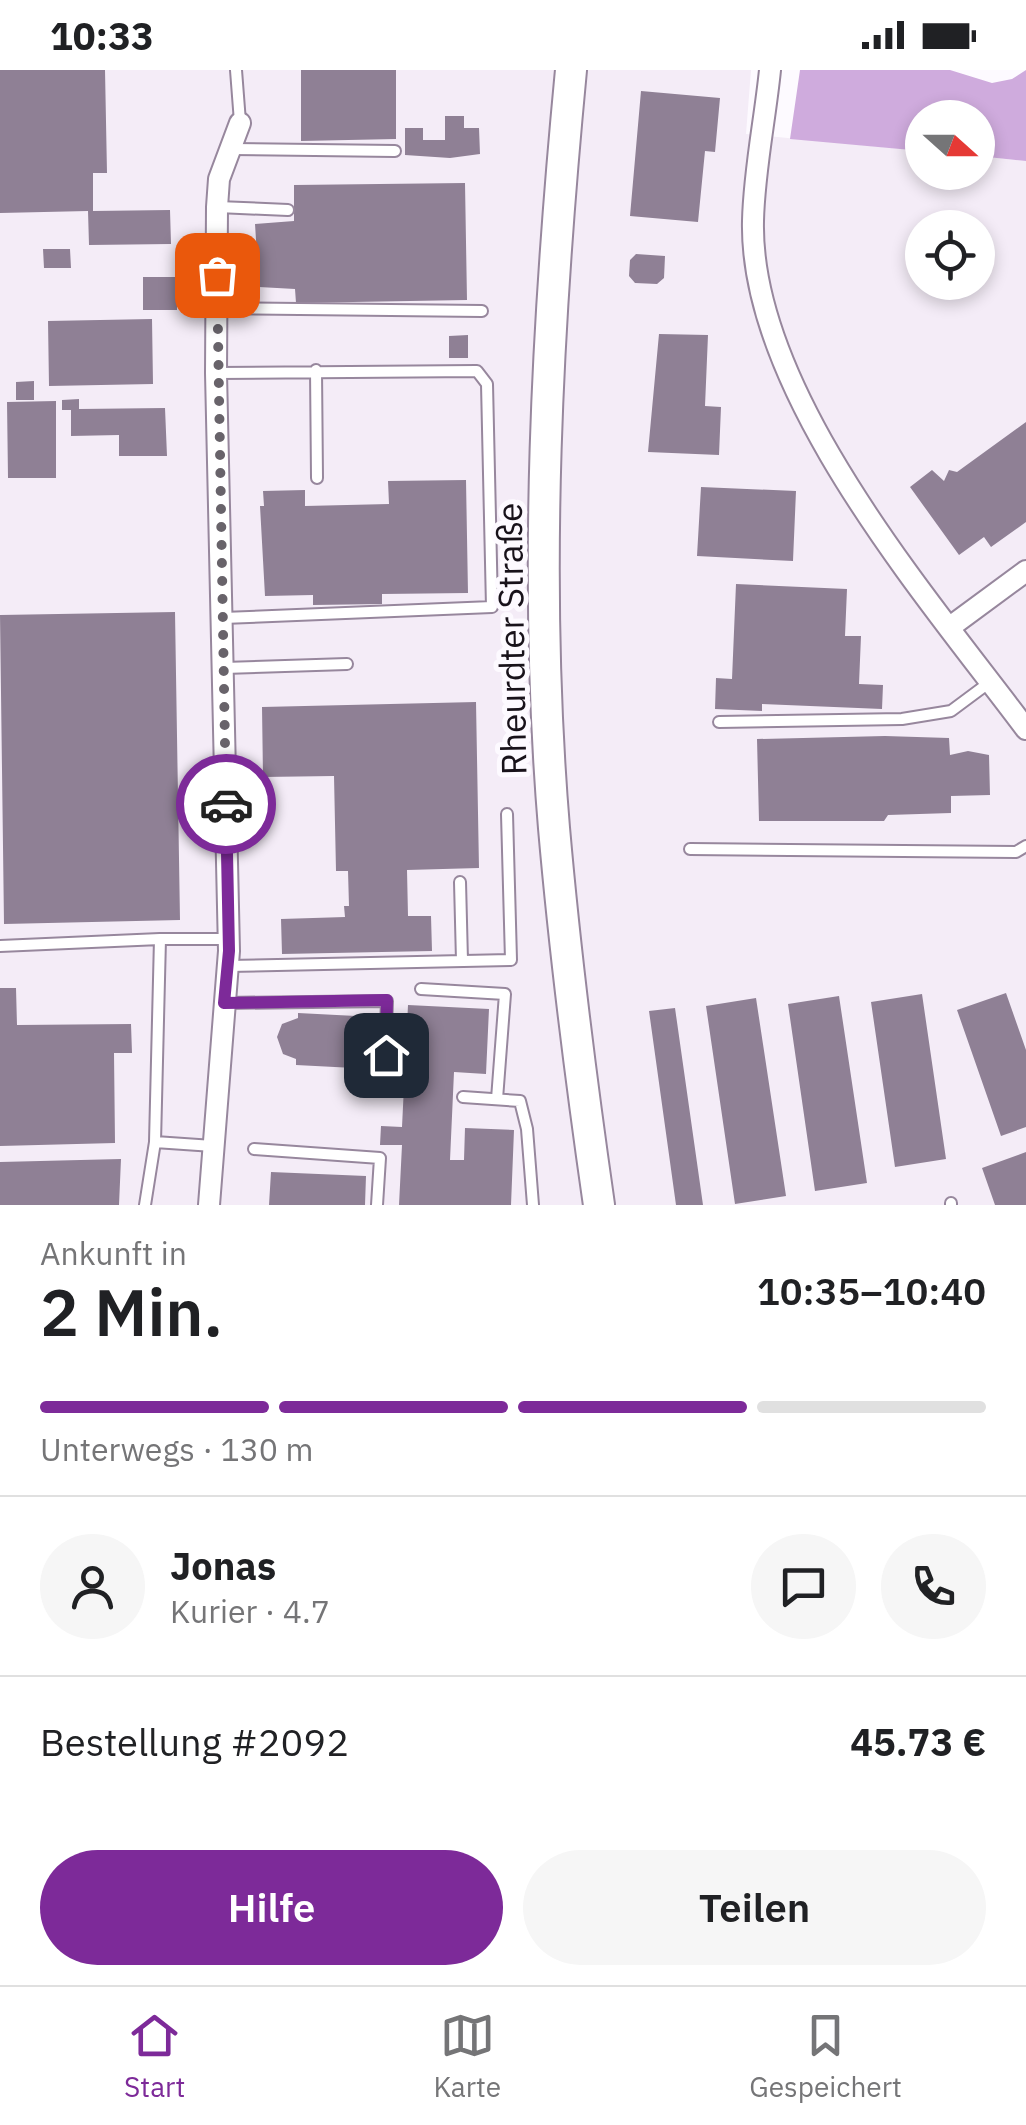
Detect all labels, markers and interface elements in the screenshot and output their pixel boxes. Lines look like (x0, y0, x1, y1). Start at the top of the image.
text: 10:33 (50, 11, 154, 60)
north arrow (905, 100, 995, 190)
map controls (905, 100, 995, 300)
button: locate (905, 210, 995, 300)
pin (175, 233, 260, 318)
icon: bag (190, 248, 245, 303)
street label: Rheurdter Straße (486, 502, 536, 776)
courier (176, 754, 276, 854)
icon: car (199, 777, 254, 832)
pin (344, 1013, 429, 1098)
icon: home (359, 1028, 414, 1083)
text: Ankunft in (40, 1232, 187, 1274)
text: 10:35–10:40 (757, 1266, 986, 1315)
text: 2 Min. (40, 1269, 223, 1354)
text: Unterwegs · 130 m (40, 1428, 314, 1470)
button: person (40, 1534, 145, 1639)
button: chat (751, 1534, 856, 1639)
button: phone (881, 1534, 986, 1639)
text: Jonas (170, 1541, 276, 1590)
text: Kurier · 4.7 (170, 1590, 330, 1632)
text: Bestellung #2092 (40, 1717, 349, 1766)
text: 45.73 € (850, 1717, 986, 1766)
button: Hilfe (40, 1850, 503, 1965)
button: Teilen (523, 1850, 986, 1965)
tab: Start (124, 2008, 185, 2105)
tab: Karte (433, 2008, 501, 2105)
tab: Gespeichert (749, 2008, 902, 2105)

